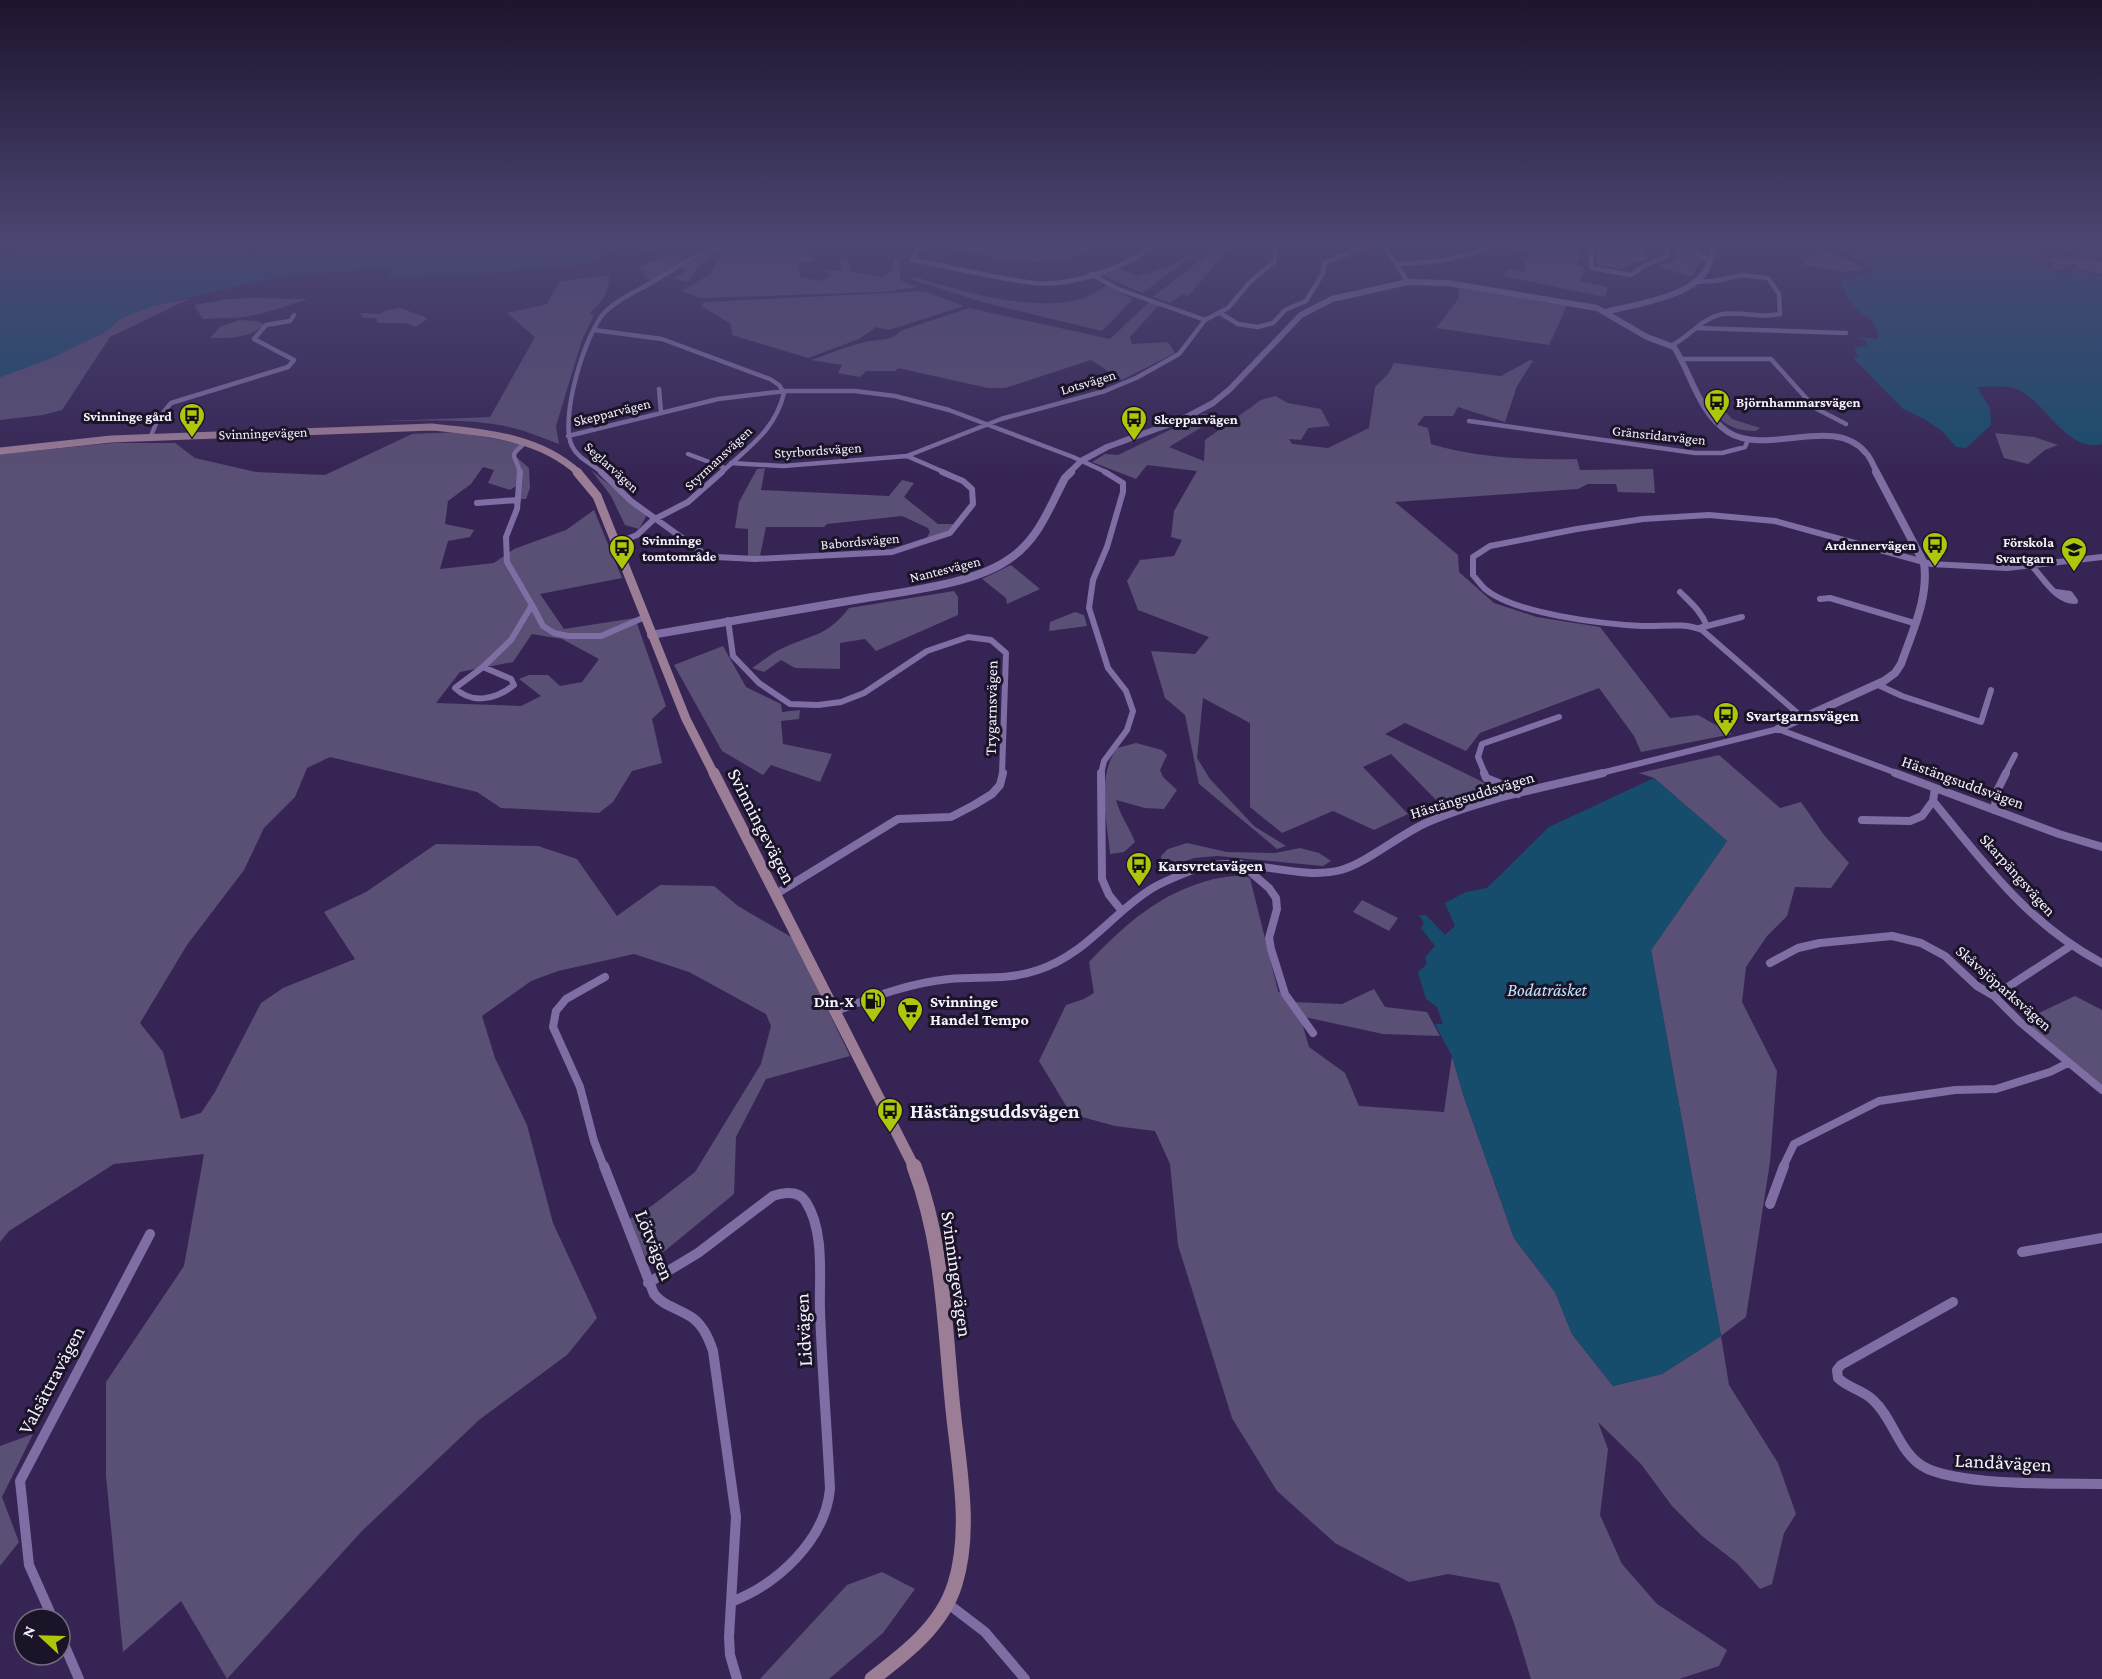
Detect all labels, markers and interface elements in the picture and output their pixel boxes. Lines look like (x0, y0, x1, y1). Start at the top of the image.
street label: Lotsvägen (1058, 366, 1118, 398)
bus stop icon: Björnhammarsvägen (1702, 387, 1732, 425)
place label: Björnhammarsvägen (1736, 394, 1861, 411)
street label: Skepparvägen (572, 395, 653, 429)
bus stop icon: Svinninge gård (177, 401, 207, 439)
bus stop icon: Skepparvägen (1119, 404, 1149, 442)
place label: Svinninge gård (83, 408, 172, 424)
place label: Skepparvägen (1154, 411, 1238, 427)
street label: Styrmansvägen (681, 422, 755, 493)
street label: Gränsridarvägen (1612, 422, 1707, 448)
street label: Svinningevägen (218, 423, 308, 443)
street label: Seglarvägen (581, 438, 643, 496)
street label: Styrbordsvägen (774, 439, 863, 461)
street label: Babordsvägen (820, 530, 900, 552)
bus stop icon: Ardennervägen (1920, 530, 1950, 568)
place label: Svinninge tomtområde (642, 532, 717, 564)
bus stop icon: Svinninge tomtområde (607, 533, 637, 571)
place label: Förskola Svartgarn (1996, 534, 2054, 566)
school or university icon: Förskola Svartgarn (2059, 535, 2089, 573)
place label: Ardennervägen (1824, 537, 1916, 553)
street label: Nantesvägen (908, 552, 983, 586)
street label: Trygarnsvägen (982, 660, 1001, 756)
bus stop icon: Svartgarnsvägen (1711, 700, 1741, 738)
place label: Svartgarnsvägen (1746, 707, 1859, 724)
street label: Hästängsuddsvägen (1899, 752, 2027, 813)
street label: Svinningevägen (723, 764, 801, 888)
street label: Hästängsuddsvägen (1408, 768, 1537, 823)
street label: Skarpängsvägen (1976, 831, 2059, 920)
bus stop icon: Karsvretavägen (1124, 850, 1154, 888)
place label: Karsvretavägen (1158, 857, 1263, 874)
street label: Skåvsjöparksvägen (1952, 942, 2056, 1035)
water label: Bodaträsket (1507, 980, 1587, 1000)
fuel station icon: Din-X (858, 986, 888, 1024)
place label: Din-X (814, 993, 855, 1010)
place label: Svinninge Handel Tempo (930, 993, 1029, 1028)
supermarket icon: Svinninge Handel Tempo (895, 995, 925, 1033)
bus stop icon: Hästängsuddsvägen (875, 1096, 905, 1134)
place label: Hästängsuddsvägen (910, 1100, 1080, 1122)
street label: Lötvägen (630, 1207, 679, 1284)
street label: Svinningevägen (936, 1210, 977, 1339)
street label: Lidvägen (790, 1293, 817, 1367)
street label: Valsättravägen (13, 1322, 90, 1438)
street label: Landåvägen (1954, 1448, 2052, 1477)
north arrow (12, 1607, 72, 1667)
text: N (19, 1623, 39, 1640)

